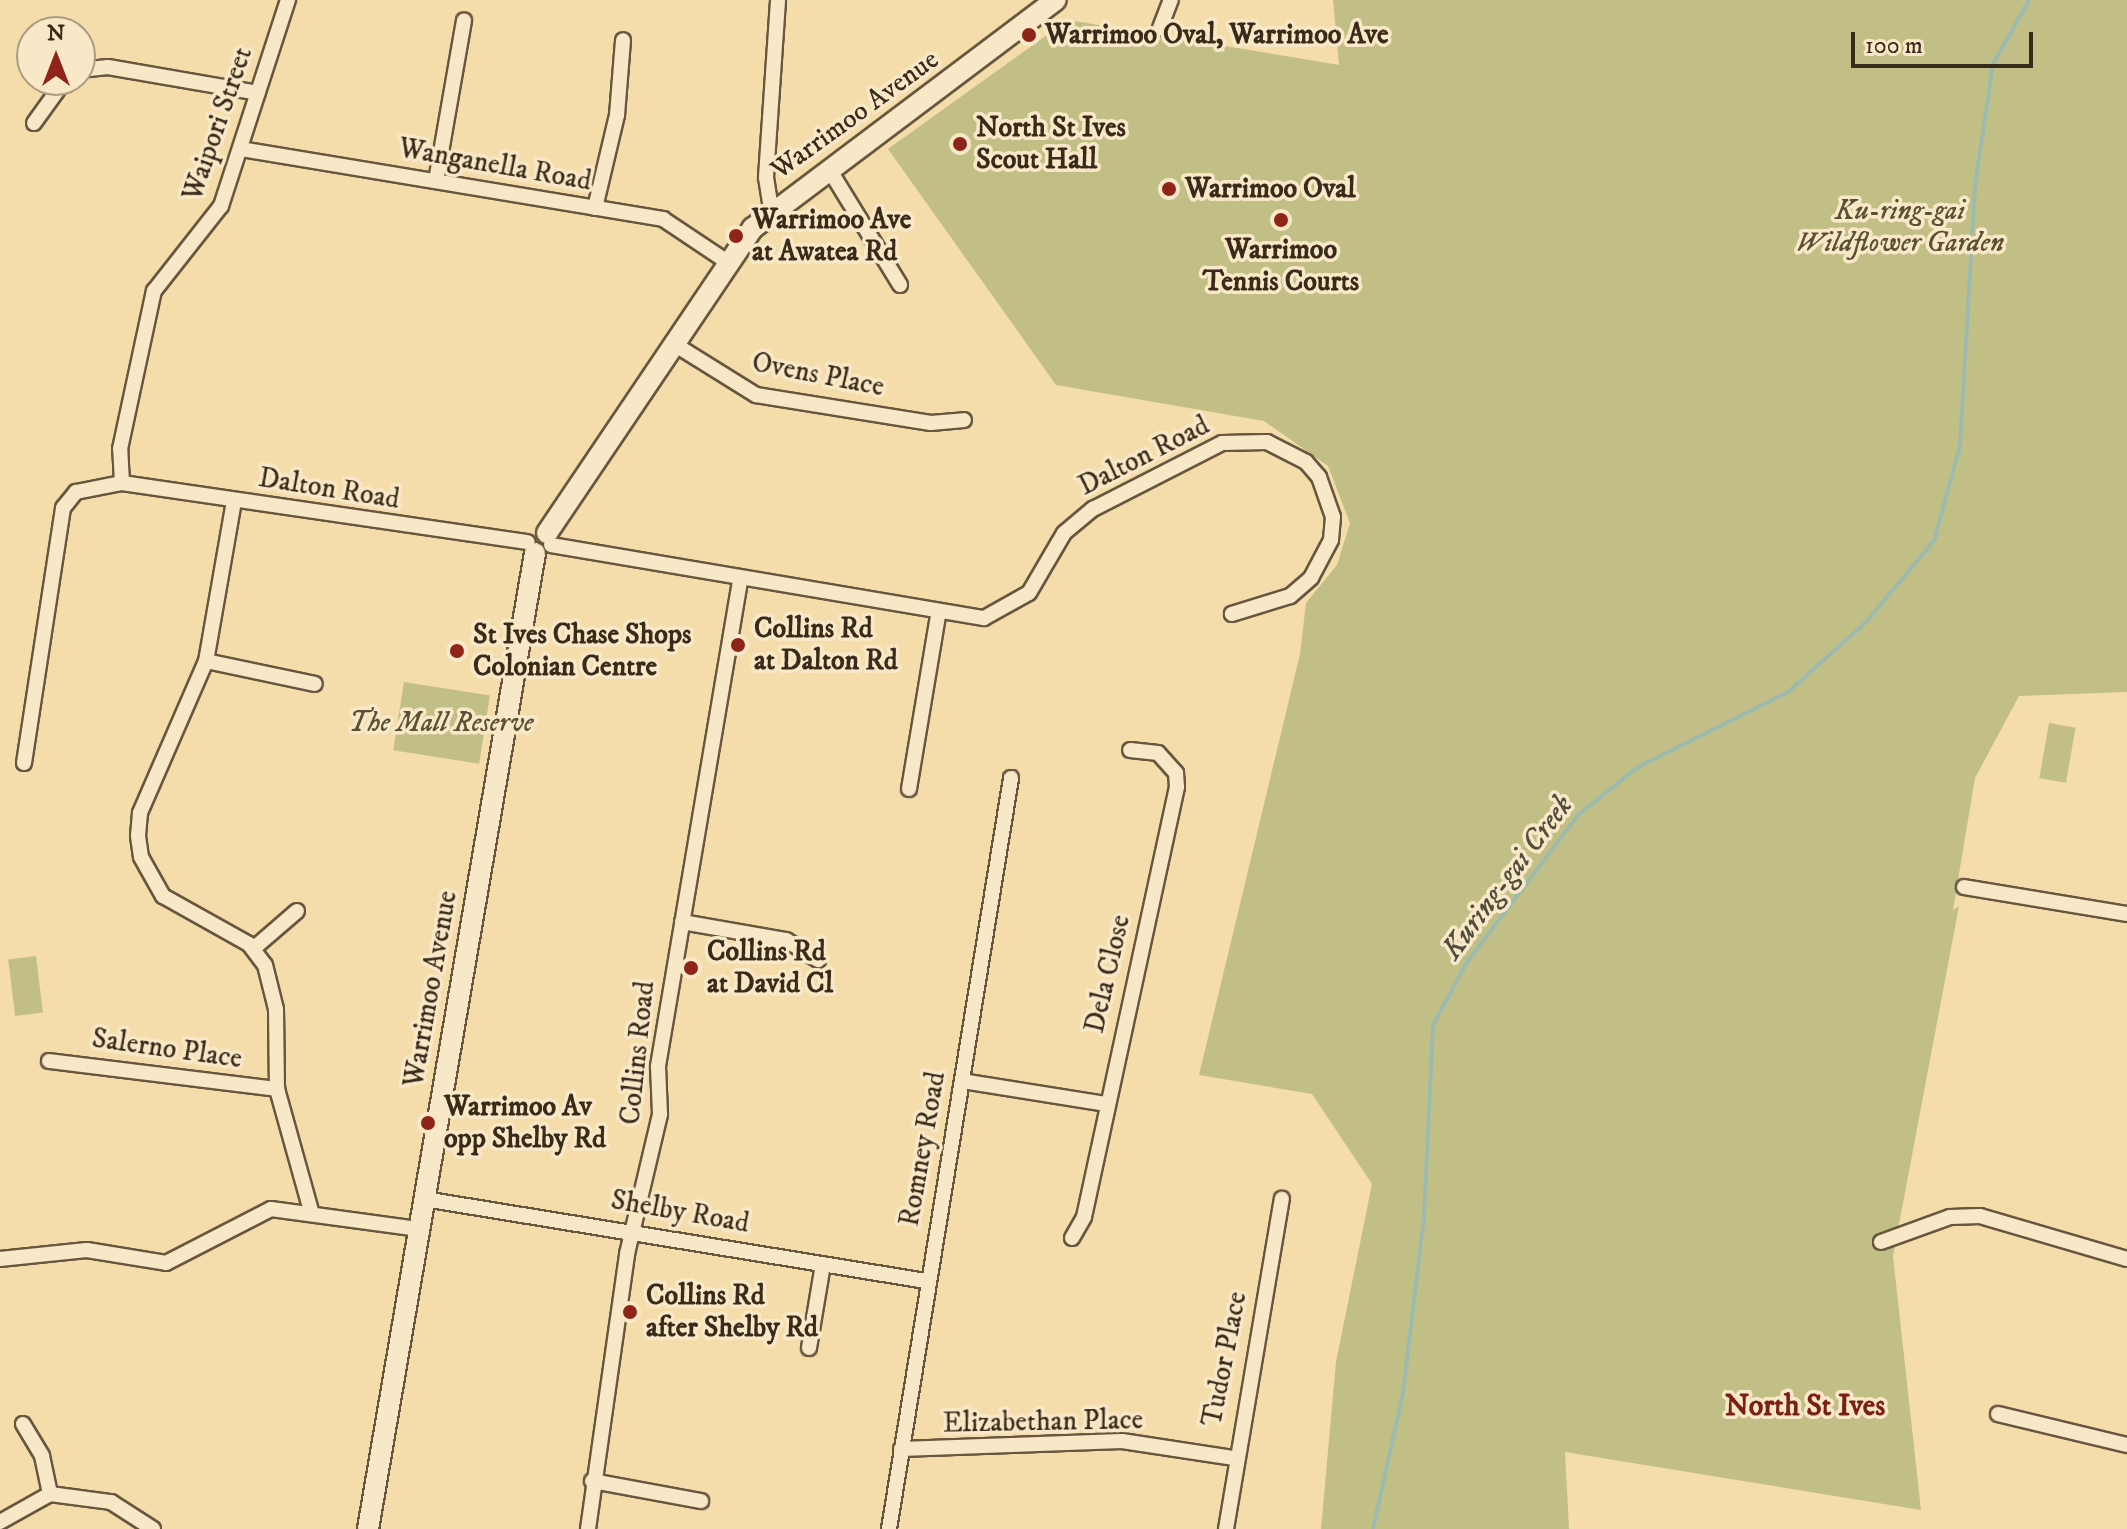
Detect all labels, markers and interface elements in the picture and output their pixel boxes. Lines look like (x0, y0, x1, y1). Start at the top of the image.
north arrow (16, 16, 96, 96)
scale bar (1855, 16, 2037, 66)
place label: Warrimoo Oval, Warrimoo Ave (1045, 18, 1389, 52)
text: N (47, 20, 65, 47)
marker: Warrimoo Oval, Warrimoo Ave (1020, 26, 1038, 44)
text: 100 m (1865, 31, 1923, 61)
street label: Waipori Street (176, 43, 260, 205)
street label: Warrimoo Avenue (765, 43, 945, 187)
place label: North St Ives Scout Hall (976, 111, 1126, 177)
street label: Wanganella Road (396, 132, 594, 198)
marker: North St Ives Scout Hall (951, 135, 969, 153)
place label: Warrimoo Oval (1185, 172, 1356, 206)
marker: Warrimoo Oval (1160, 180, 1178, 198)
park label: Ku-ring-gai Wildflower Garden (1796, 194, 2004, 260)
place label: Warrimoo Ave at Awatea Rd (752, 203, 911, 269)
marker: Warrimoo Tennis Courts (1272, 211, 1290, 229)
marker: Warrimoo Ave at Awatea Rd (727, 227, 745, 245)
place label: Warrimoo Tennis Courts (1203, 233, 1359, 299)
street label: Ovens Place (749, 346, 887, 404)
street label: Dalton Road (1073, 409, 1215, 503)
street label: Dalton Road (256, 461, 402, 517)
place label: Collins Rd at Dalton Rd (754, 612, 898, 678)
place label: St Ives Chase Shops Colonian Centre (473, 618, 691, 684)
marker: Collins Rd at Dalton Rd (729, 636, 747, 654)
marker: St Ives Chase Shops Colonian Centre (448, 642, 466, 660)
park label: The Mall Reserve (348, 706, 534, 740)
water label: Kuring-gai Creek (1435, 789, 1581, 967)
street label: Warrimoo Avenue (397, 888, 465, 1090)
street label: Dela Close (1078, 912, 1138, 1036)
place label: Collins Rd at David Cl (707, 935, 833, 1001)
marker: Collins Rd at David Cl (682, 959, 700, 977)
street label: Collins Road (614, 980, 662, 1126)
street label: Salerno Place (90, 1022, 244, 1076)
street label: Romney Road (893, 1069, 953, 1229)
place label: Warrimoo Av opp Shelby Rd (444, 1090, 606, 1156)
marker: Warrimoo Av opp Shelby Rd (419, 1114, 437, 1132)
street label: Shelby Road (608, 1183, 752, 1241)
place label: Collins Rd after Shelby Rd (646, 1279, 818, 1345)
street label: Tudor Place (1195, 1289, 1255, 1429)
marker: Collins Rd after Shelby Rd (621, 1303, 639, 1321)
district label: North St Ives (1725, 1389, 1885, 1425)
street label: Elizabethan Place (942, 1403, 1144, 1441)

